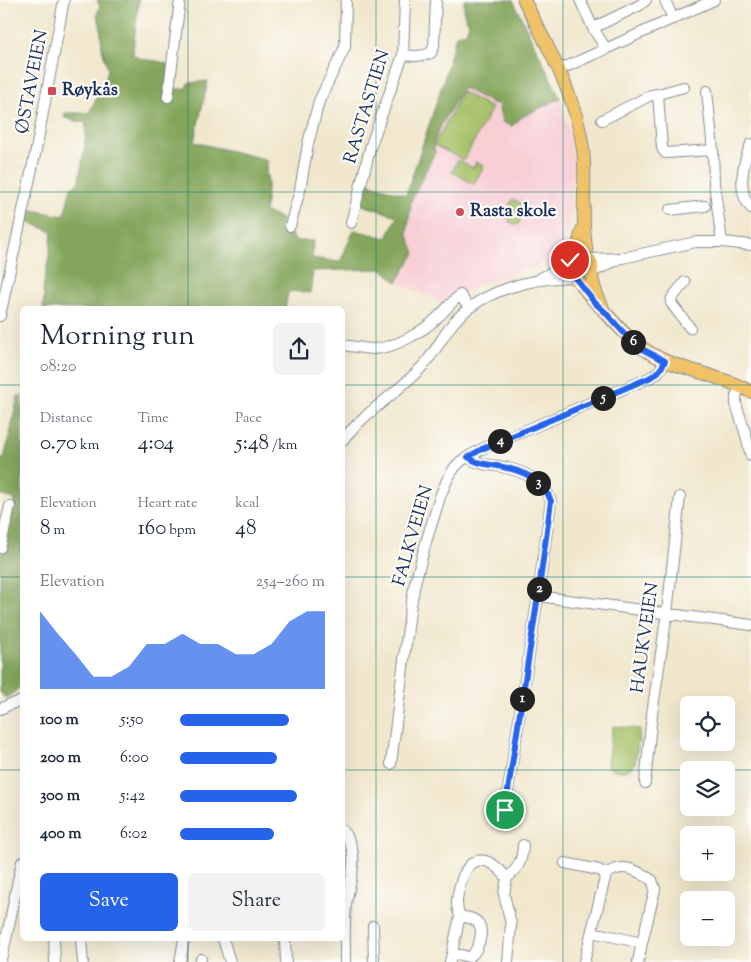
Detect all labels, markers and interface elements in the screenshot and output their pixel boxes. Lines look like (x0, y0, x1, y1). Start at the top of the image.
street label: ØSTAVEIEN (10, 28, 56, 136)
street label: RASTASTIEN (338, 47, 398, 167)
place label: Røykås (62, 78, 118, 104)
marker: Røykås (46, 85, 58, 97)
place label: Rasta skole (470, 199, 557, 225)
marker: Rasta skole (454, 206, 466, 218)
pin (549, 239, 591, 281)
icon: check (556, 246, 584, 274)
text: Morning run (40, 317, 195, 357)
button: share (273, 323, 325, 375)
pin: 6 (620, 330, 646, 354)
text: 6 (630, 332, 637, 352)
text: 08:20 (40, 356, 77, 379)
pin: 5 (590, 386, 616, 410)
text: 5 (601, 388, 606, 408)
text: Distance (40, 409, 93, 429)
text: Time (138, 409, 169, 429)
text: Pace (235, 409, 262, 429)
pin: 4 (488, 428, 512, 454)
text: 0.70 (40, 429, 77, 459)
text: 4:04 (138, 429, 174, 459)
text: 5:48 (235, 429, 269, 459)
text: 4 (497, 431, 504, 451)
text: km (77, 436, 99, 456)
text: /km (269, 436, 297, 456)
pin: 3 (526, 470, 550, 496)
text: 3 (536, 473, 541, 493)
street label: FALKVEIEN (387, 483, 441, 589)
text: Elevation (40, 494, 97, 514)
text: Heart rate (138, 494, 197, 514)
text: kcal (235, 494, 259, 514)
text: 8 (40, 514, 51, 544)
text: 160 (138, 514, 166, 544)
text: 48 (235, 514, 256, 544)
text: m (51, 521, 65, 541)
text: bpm (166, 521, 196, 541)
text: Elevation (40, 571, 105, 594)
text: 254–260 m (256, 571, 325, 594)
pin: 2 (526, 576, 552, 602)
text: 2 (536, 579, 543, 599)
street label: HAUKVEIEN (625, 581, 667, 695)
pin: 1 (510, 686, 534, 712)
text: 1 (520, 689, 525, 709)
map controls (680, 696, 735, 946)
button: locate (680, 696, 735, 751)
text: 100 m (40, 709, 79, 732)
text: 5:50 (120, 709, 144, 732)
text: 200 m (40, 747, 81, 770)
text: 6:00 (120, 747, 149, 770)
button: layers (680, 761, 735, 816)
text: 300 m (40, 785, 80, 808)
text: 5:42 (120, 785, 145, 808)
pin (484, 789, 526, 831)
icon: arrive (491, 796, 519, 824)
text: 400 m (40, 823, 82, 846)
text: 6:02 (120, 823, 148, 846)
button: + (680, 826, 735, 881)
button: Save (40, 873, 178, 931)
button: Share (188, 873, 325, 931)
button: − (680, 891, 735, 946)

